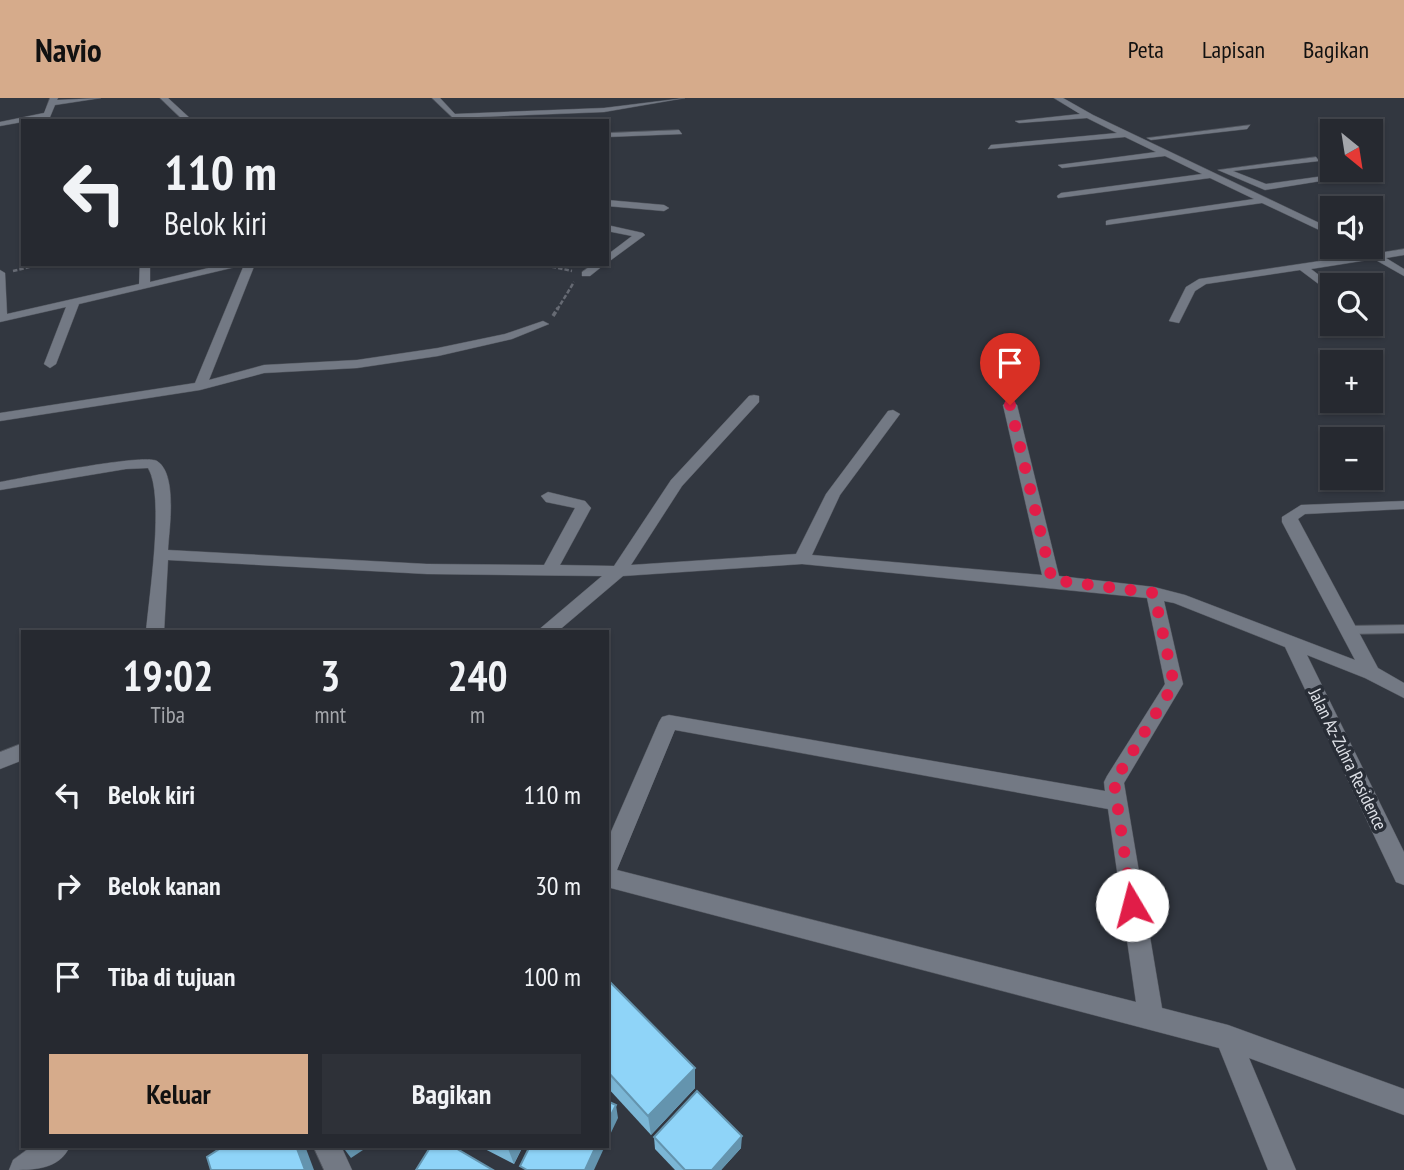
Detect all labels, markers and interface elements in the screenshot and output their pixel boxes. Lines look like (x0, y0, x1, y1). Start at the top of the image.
text: Navio (35, 28, 102, 71)
text: Peta (1128, 34, 1164, 65)
text: Lapisan (1202, 34, 1265, 65)
text: Bagikan (1303, 34, 1369, 65)
north arrow (1320, 119, 1382, 182)
map controls (1320, 119, 1383, 490)
text: 110 m (164, 140, 277, 204)
icon: left (49, 147, 140, 238)
button: sound (1320, 196, 1383, 259)
text: Belok kiri (164, 202, 267, 244)
button: search (1320, 273, 1383, 336)
pin (980, 333, 1040, 405)
icon: arrive (991, 344, 1029, 382)
button: + (1320, 350, 1383, 413)
button: − (1320, 427, 1383, 490)
text: 19:02 (122, 648, 213, 703)
text: 3 (320, 648, 340, 703)
text: 240 (447, 648, 508, 703)
street label: Jalan Az-Zuhra Residence (1303, 683, 1392, 834)
text: Tiba (151, 700, 185, 729)
text: mnt (315, 700, 346, 729)
text: m (470, 700, 485, 729)
icon: left (49, 776, 87, 814)
text: Belok kiri (108, 778, 195, 811)
text: 110 m (523, 778, 581, 811)
icon: right (49, 867, 87, 905)
position arrow (1095, 868, 1169, 942)
text: Belok kanan (108, 869, 221, 902)
text: 30 m (535, 869, 581, 902)
icon: arrive (49, 958, 87, 996)
text: Tiba di tujuan (108, 960, 236, 993)
text: 100 m (523, 960, 581, 993)
button: Keluar (49, 1054, 308, 1134)
button: Bagikan (322, 1054, 581, 1134)

